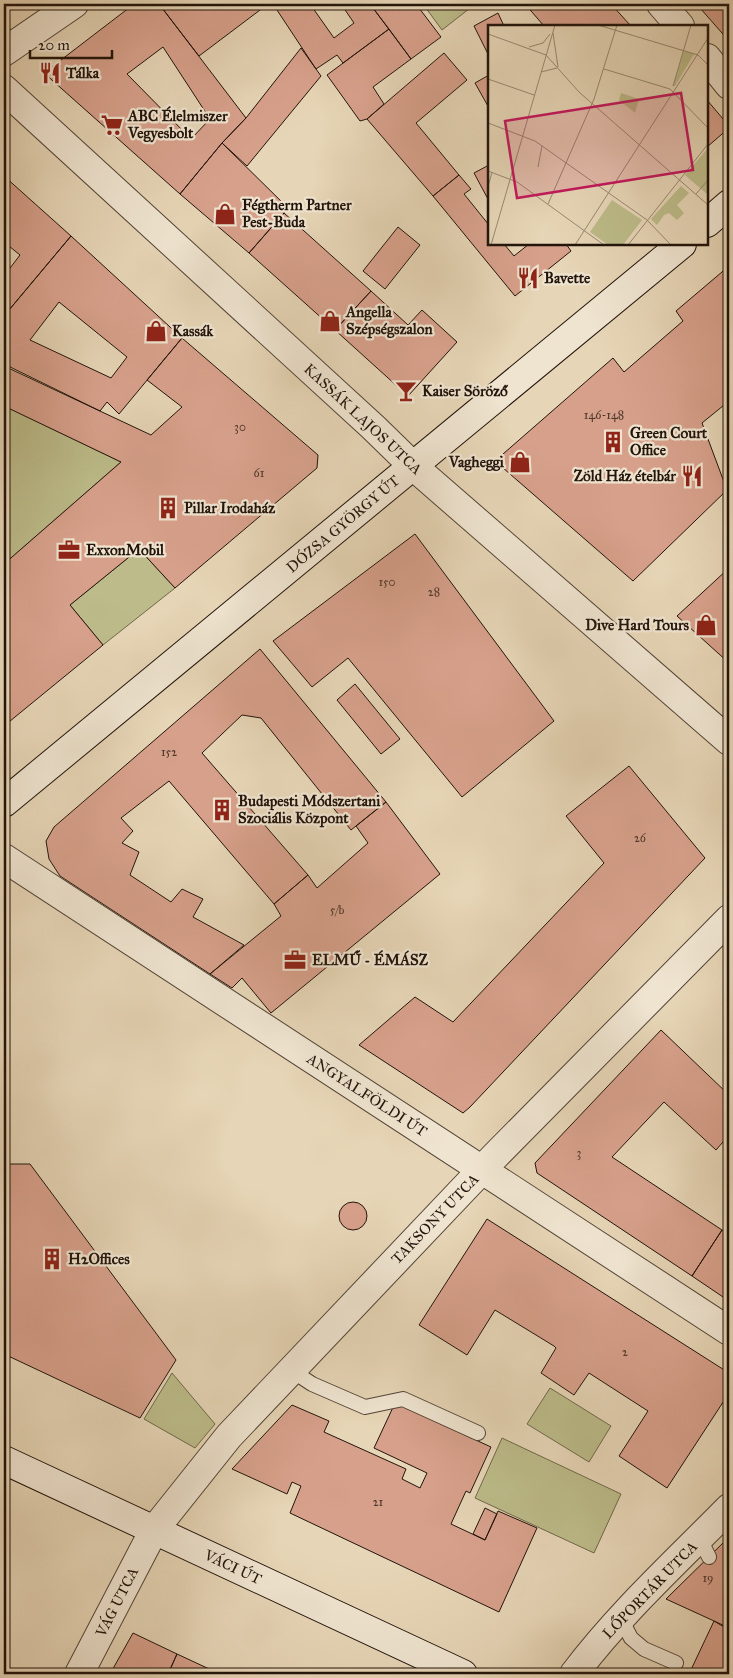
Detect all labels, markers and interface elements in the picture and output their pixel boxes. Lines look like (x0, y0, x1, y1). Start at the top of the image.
inset map (488, 25, 708, 245)
scale bar (30, 28, 112, 60)
text: 20 m (38, 36, 70, 54)
restaurant icon: Tálka (37, 60, 63, 86)
place label: Tálka (65, 64, 100, 82)
place label: ABC Élelmiszer Vegyesbolt (127, 106, 228, 143)
supermarket icon: ABC Élelmiszer Vegyesbolt (99, 112, 125, 138)
place label: Fégtherm Partner Pest-Buda (242, 196, 352, 231)
shop icon: Fégtherm Partner Pest-Buda (212, 201, 238, 227)
restaurant icon: Bavette (515, 265, 541, 291)
place label: Bavette (544, 269, 591, 287)
place label: Angella Szépségszalon (345, 303, 433, 339)
shop icon: Angella Szépségszalon (317, 308, 343, 334)
shop icon: Kassák (143, 318, 169, 344)
place label: Kassák (172, 322, 214, 340)
street label: KASSÁK LAJOS UTCA (300, 359, 426, 479)
bar icon: Kaiser Söröző (393, 378, 419, 404)
place label: Kaiser Söröző (422, 382, 509, 400)
house number: 146-148 (584, 408, 624, 422)
house number: 30 (234, 420, 246, 434)
place label: Green Court Office (630, 424, 708, 459)
building icon: Green Court Office (600, 429, 626, 455)
shop icon: Vagheggi (507, 449, 533, 475)
place label: Vagheggi (448, 453, 505, 472)
restaurant icon: Zöld Ház ételbár (679, 463, 705, 489)
house number: 61 (254, 466, 265, 480)
place label: Zöld Ház ételbár (574, 467, 676, 485)
street label: DÓZSA GYÖRGY ÚT (282, 471, 403, 577)
building icon: Pillar Irodaház (155, 495, 181, 521)
place label: Pillar Irodaház (184, 499, 275, 517)
office icon: ExxonMobil (56, 537, 82, 563)
place label: ExxonMobil (86, 541, 165, 559)
house number: 150 (378, 575, 396, 589)
house number: 28 (428, 585, 440, 599)
shop icon: Dive Hard Tours (693, 612, 719, 638)
place label: Dive Hard Tours (585, 616, 690, 634)
house number: 152 (161, 745, 177, 759)
place label: Budapesti Módszertani Szociális Központ (238, 792, 381, 828)
building icon: Budapesti Módszertani Szociális Központ (209, 797, 235, 823)
house number: 26 (634, 831, 647, 845)
house number: 5/b (330, 903, 344, 917)
office icon: ELMŰ - ÉMÁSZ (282, 947, 308, 973)
place label: ELMŰ - ÉMÁSZ (312, 950, 429, 969)
street label: ANGYALFÖLDI ÚT (303, 1048, 431, 1141)
house number: 3 (577, 1146, 582, 1160)
street label: TAKSONY UTCA (387, 1170, 483, 1268)
building icon: H2Offices (39, 1246, 65, 1272)
place label: H2Offices (68, 1250, 130, 1268)
house number: 2 (622, 1345, 628, 1359)
house number: 21 (373, 1495, 384, 1509)
street label: LŐPORTÁR UTCA (598, 1537, 701, 1643)
street label: VÁCI ÚT (201, 1545, 265, 1588)
street label: VÁG UTCA (90, 1564, 142, 1641)
house number: 19 (702, 1571, 714, 1585)

